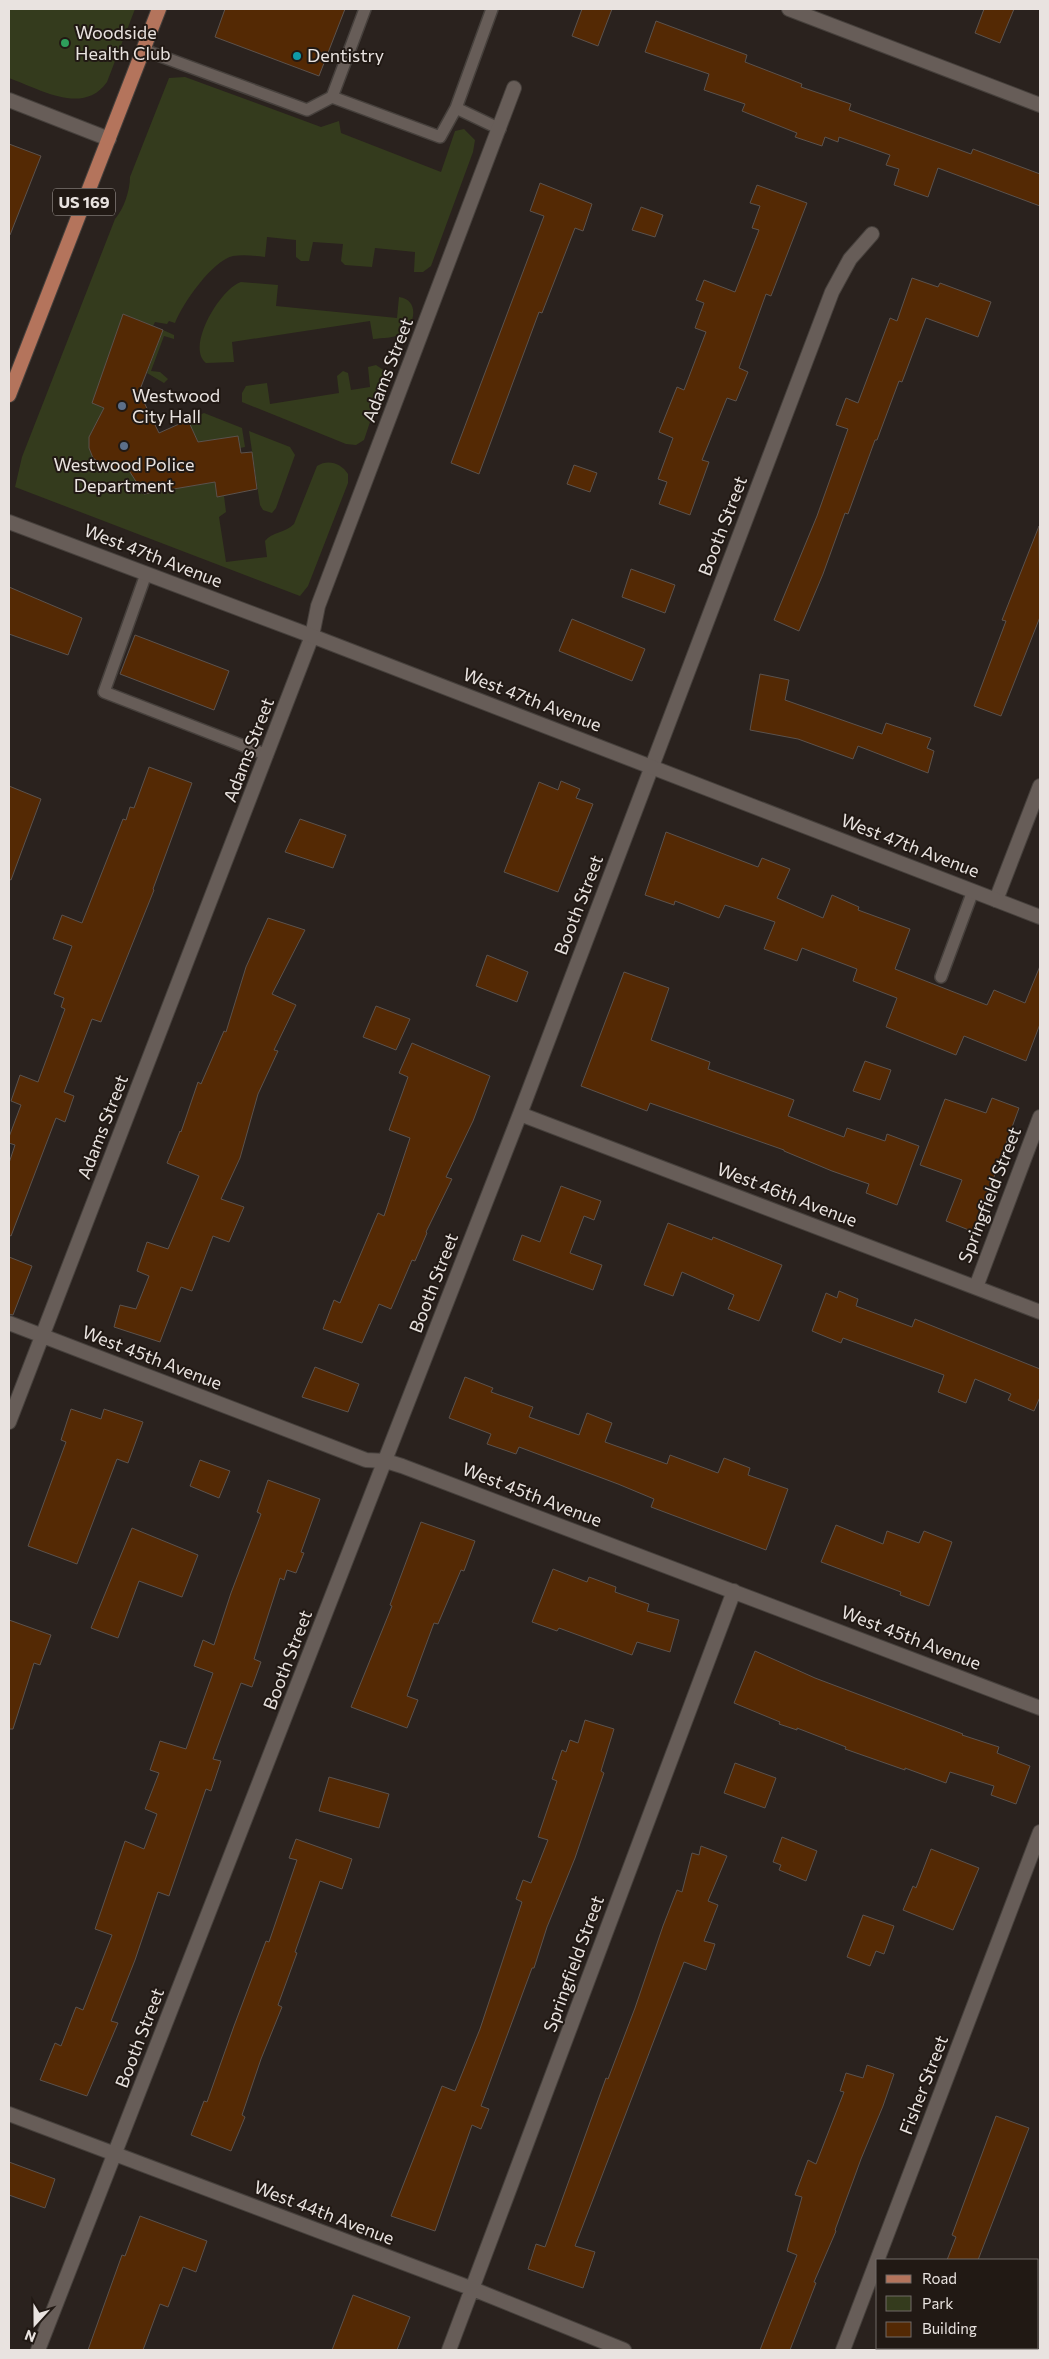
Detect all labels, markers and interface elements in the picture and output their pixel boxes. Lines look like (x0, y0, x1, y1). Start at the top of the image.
place label: Woodside Health Club (75, 21, 171, 64)
marker: Woodside Health Club (59, 37, 71, 49)
place label: Dentistry (307, 44, 384, 66)
marker: Dentistry (291, 50, 303, 62)
road number: US 169 (53, 188, 115, 216)
street label: Adams Street (357, 314, 417, 425)
place label: Westwood City Hall (132, 384, 220, 427)
marker: Westwood City Hall (116, 400, 128, 412)
marker: Westwood Police Department (118, 440, 130, 452)
place label: Westwood Police Department (54, 453, 194, 496)
street label: Booth Street (693, 473, 751, 579)
street label: West 47th Avenue (81, 519, 226, 592)
street label: West 47th Avenue (460, 663, 605, 736)
street label: Adams Street (218, 694, 278, 805)
street label: West 47th Avenue (838, 809, 983, 882)
street label: Booth Street (549, 852, 607, 958)
street label: Adams Street (72, 1071, 132, 1182)
street label: Springfield Street (953, 1124, 1025, 1266)
street label: West 46th Avenue (714, 1157, 861, 1231)
street label: Booth Street (404, 1230, 462, 1336)
street label: West 45th Avenue (79, 1320, 225, 1394)
street label: West 45th Avenue (459, 1457, 605, 1531)
street label: West 45th Avenue (838, 1600, 984, 1674)
street label: Booth Street (258, 1607, 316, 1713)
street label: Springfield Street (538, 1892, 608, 2035)
street label: Booth Street (110, 1985, 168, 2091)
street label: Fisher Street (894, 2032, 952, 2137)
street label: West 44th Avenue (251, 2175, 398, 2249)
legend (876, 2259, 1039, 2349)
text: Road (922, 2269, 957, 2287)
text: Park (922, 2294, 953, 2312)
north arrow (10, 2299, 60, 2349)
text: Building (922, 2319, 977, 2337)
text: N (22, 2327, 38, 2346)

